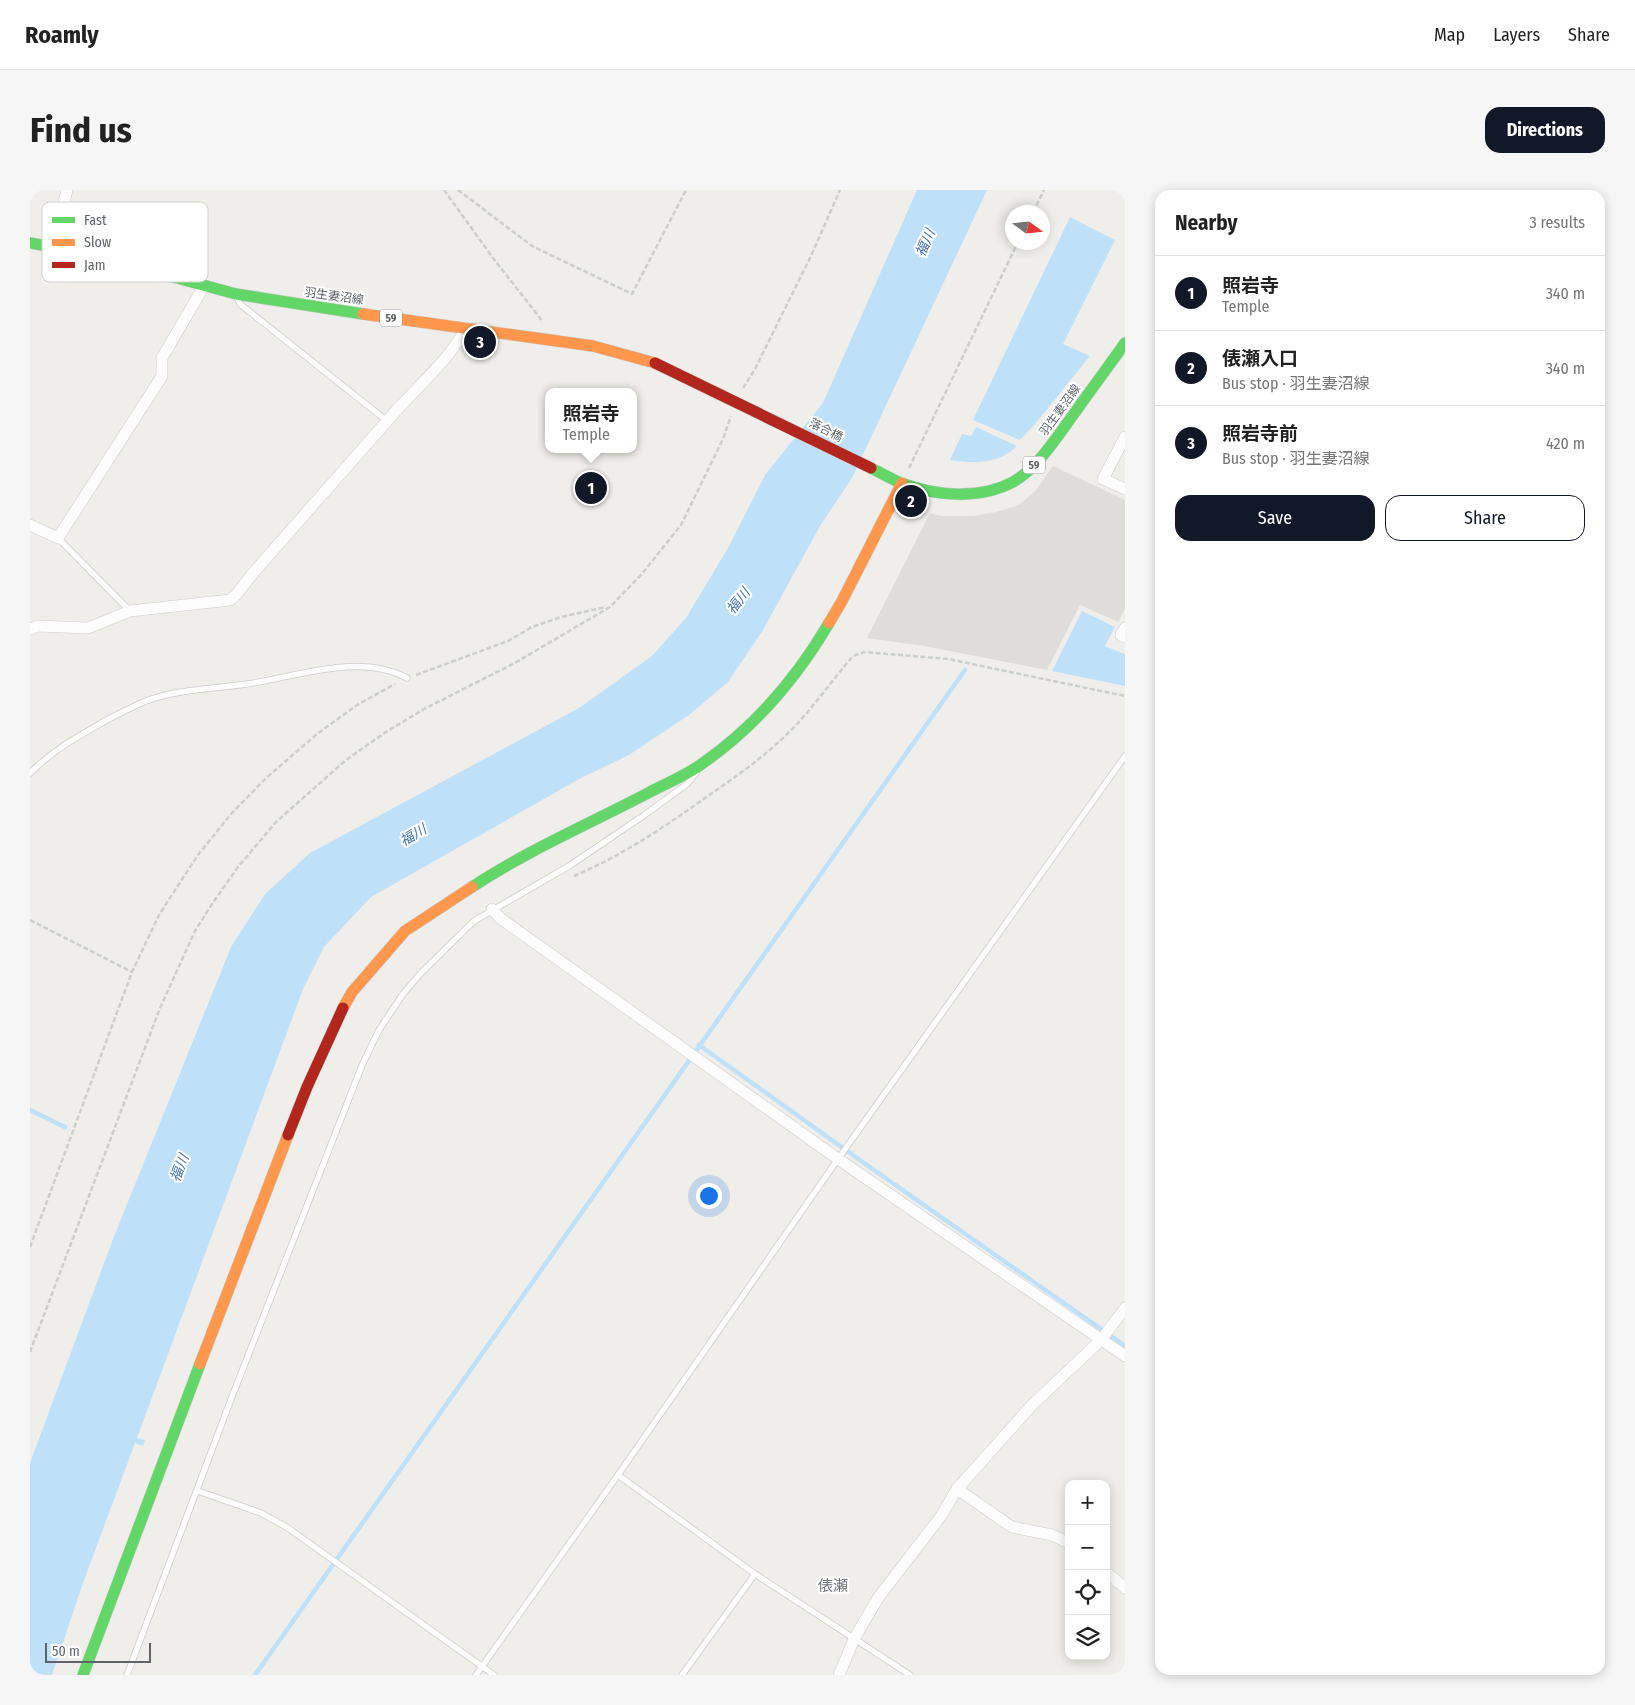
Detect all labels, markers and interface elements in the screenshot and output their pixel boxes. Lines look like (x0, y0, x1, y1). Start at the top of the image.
text: Roamly (25, 21, 99, 49)
text: Map (1434, 24, 1465, 46)
text: Layers (1493, 24, 1540, 46)
text: Share (1568, 24, 1610, 46)
button: Directions (1485, 107, 1605, 153)
text: Find us (30, 109, 132, 151)
legend (42, 202, 208, 282)
north arrow (1005, 205, 1050, 250)
text: Nearby (1175, 210, 1237, 236)
text: Fast (84, 212, 107, 229)
text: 3 results (1529, 213, 1585, 232)
water label: 福川 (912, 225, 940, 259)
text: Slow (84, 234, 111, 251)
text: Jam (84, 257, 105, 274)
text: 照岩寺 (1222, 274, 1279, 297)
text: 1 (1188, 284, 1194, 303)
text: 340 m (1546, 284, 1585, 303)
street label: 羽生妻沼線 (303, 285, 365, 307)
text: Temple (1222, 297, 1269, 316)
road number: 59 (380, 310, 402, 326)
pin: 3 (464, 323, 496, 361)
text: 俵瀬入口 (1222, 347, 1298, 370)
text: 2 (1187, 359, 1195, 378)
text: 340 m (1546, 359, 1585, 378)
text: Bus stop · 羽生妻沼線 (1222, 374, 1369, 393)
street label: 羽生妻沼線 (1037, 382, 1083, 438)
popup (545, 388, 637, 453)
text: 照岩寺 (562, 402, 620, 425)
street label: 落合橋 (807, 416, 845, 444)
text: 照岩寺前 (1222, 422, 1298, 445)
text: Temple (562, 425, 610, 444)
text: 3 (1187, 434, 1195, 453)
text: 420 m (1546, 434, 1585, 453)
text: Bus stop · 羽生妻沼線 (1222, 449, 1369, 468)
road number: 59 (1023, 456, 1045, 474)
pin: 1 (575, 469, 607, 507)
pin: 2 (895, 482, 927, 520)
button: Save (1175, 495, 1375, 541)
button: Share (1385, 495, 1585, 541)
water label: 福川 (723, 583, 755, 618)
water label: 福川 (397, 820, 431, 850)
water label: 福川 (167, 1150, 193, 1184)
your location (696, 1183, 722, 1209)
map controls (1065, 1480, 1110, 1660)
button: + (1065, 1480, 1110, 1525)
button: − (1065, 1525, 1110, 1570)
button: locate (1065, 1570, 1110, 1615)
district label: 俵瀬 (818, 1577, 848, 1595)
button: layers (1065, 1615, 1110, 1660)
scale bar (45, 1640, 151, 1663)
text: 50 m (52, 1643, 80, 1660)

